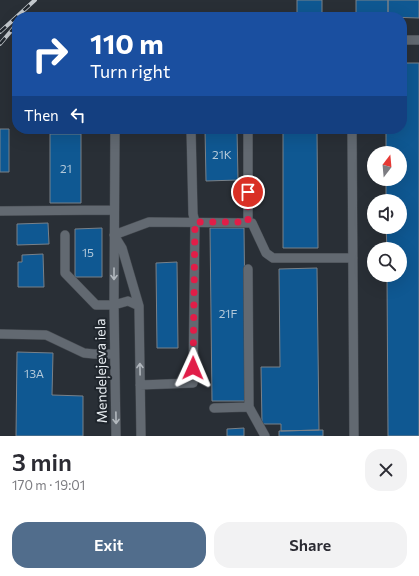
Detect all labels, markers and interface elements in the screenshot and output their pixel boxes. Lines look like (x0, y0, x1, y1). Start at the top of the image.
text: 110 m (90, 26, 164, 60)
icon: right (24, 28, 76, 80)
text: Turn right (90, 60, 170, 82)
icon: left (67, 104, 89, 126)
text: Then (24, 106, 59, 124)
north arrow (367, 146, 407, 186)
map controls (367, 146, 407, 282)
house number: 21K (212, 147, 232, 161)
house number: 21 (60, 161, 72, 175)
pin (231, 175, 265, 209)
icon: arrive (237, 181, 259, 203)
button: sound (367, 194, 407, 234)
button: search (367, 242, 407, 282)
house number: 15 (82, 245, 94, 259)
one-way arrow (110, 267, 118, 280)
house number: 21F (219, 306, 237, 320)
street label: Mendeļejeva iela (91, 318, 111, 424)
position arrow (172, 347, 214, 389)
one-way arrow (136, 363, 144, 376)
house number: 13A (24, 366, 44, 380)
one-way arrow (112, 411, 119, 424)
text: 3 min (12, 447, 72, 476)
button: close (365, 449, 407, 491)
text: 170 m · 19:01 (12, 477, 85, 493)
button: Exit (12, 522, 206, 568)
button: Share (214, 522, 407, 568)

